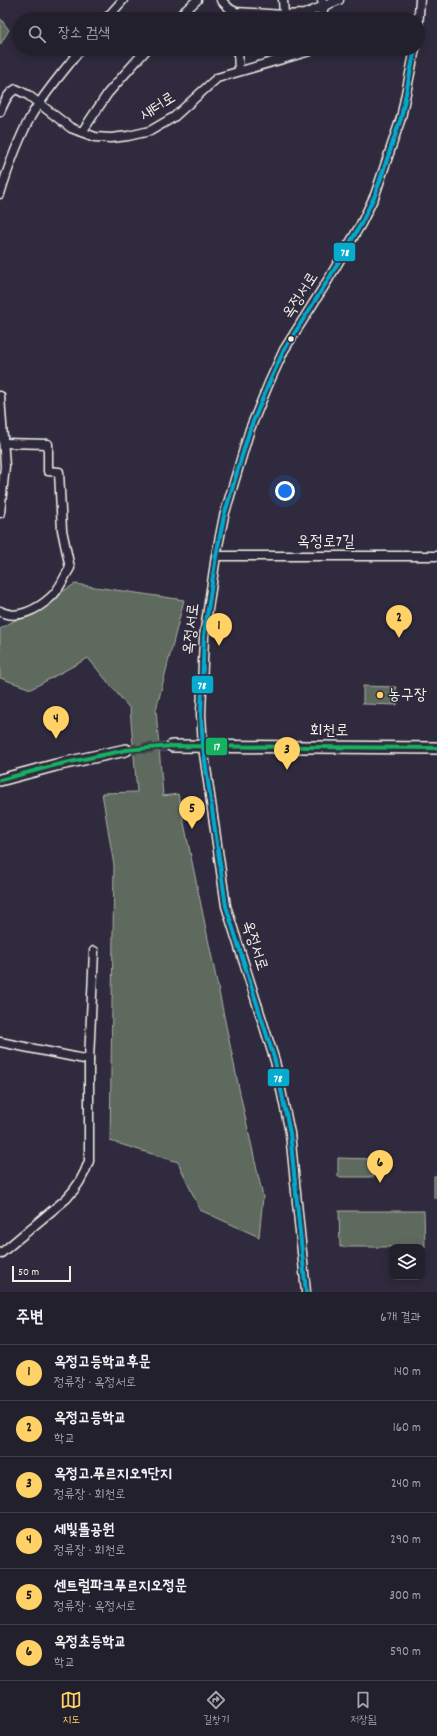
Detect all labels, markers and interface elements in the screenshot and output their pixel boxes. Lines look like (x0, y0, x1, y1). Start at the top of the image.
search box (12, 12, 425, 56)
icon: search (26, 23, 48, 45)
text: 장소 검색 (58, 23, 110, 45)
street label: 새터로 (136, 87, 180, 127)
line badge: 78 (333, 242, 356, 262)
text: 78 (341, 246, 350, 262)
street label: 옥정서로 (277, 268, 325, 324)
unlabelled marker (286, 334, 296, 344)
your location (275, 481, 295, 501)
street label: 옥정로7길 (297, 531, 355, 554)
street label: 옥정서로 (178, 602, 206, 656)
pin: 2 (386, 605, 412, 638)
pin: 1 (206, 613, 232, 646)
line badge: 78 (191, 675, 214, 694)
text: 78 (198, 679, 207, 695)
place label: 농구장 (388, 684, 427, 707)
marker: 농구장 (375, 690, 385, 700)
pin: 4 (43, 706, 69, 739)
street label: 회천로 (310, 720, 348, 743)
line badge: 17 (205, 737, 228, 756)
pin: 3 (274, 737, 300, 770)
text: 17 (214, 740, 221, 756)
pin: 5 (179, 796, 205, 829)
street label: 옥정서로 (235, 918, 273, 974)
line badge: 78 (267, 1068, 290, 1087)
text: 78 (274, 1072, 283, 1088)
pin: 6 (367, 1150, 393, 1183)
map controls (389, 1244, 425, 1280)
button: layers (389, 1244, 425, 1280)
scale bar (12, 1264, 71, 1283)
text: 50 m (18, 1265, 39, 1281)
text: 주변 (16, 1307, 43, 1331)
text: 6개 결과 (380, 1309, 421, 1328)
text: 옥정고등학교후문 (54, 1352, 151, 1374)
text: 1 (28, 1363, 30, 1382)
text: 140 m (394, 1363, 421, 1382)
text: 정류장 · 옥정서로 (54, 1374, 136, 1393)
text: 옥정고등학교 (54, 1408, 126, 1430)
text: 2 (26, 1419, 32, 1438)
text: 160 m (393, 1419, 421, 1438)
text: 학교 (54, 1430, 75, 1449)
text: 옥정고.푸르지오9단지 (54, 1464, 172, 1486)
text: 3 (26, 1475, 32, 1494)
text: 240 m (391, 1475, 421, 1494)
text: 정류장 · 회천로 (54, 1486, 126, 1505)
text: 세빛뜰공원 (54, 1520, 114, 1542)
text: 4 (26, 1531, 32, 1550)
text: 290 m (390, 1531, 421, 1550)
text: 정류장 · 회천로 (54, 1542, 126, 1561)
text: 센트럴파크푸르지오정문 (54, 1576, 187, 1598)
text: 5 (26, 1587, 32, 1606)
text: 300 m (389, 1587, 421, 1606)
text: 정류장 · 옥정서로 (54, 1598, 136, 1617)
text: 옥정초등학교 (54, 1632, 126, 1654)
text: 6 (26, 1643, 32, 1662)
text: 590 m (390, 1643, 421, 1662)
text: 학교 (54, 1654, 75, 1673)
tab: 지도 (60, 1689, 82, 1729)
tab: 길찾기 (203, 1689, 230, 1729)
tab: 저장됨 (350, 1689, 377, 1729)

